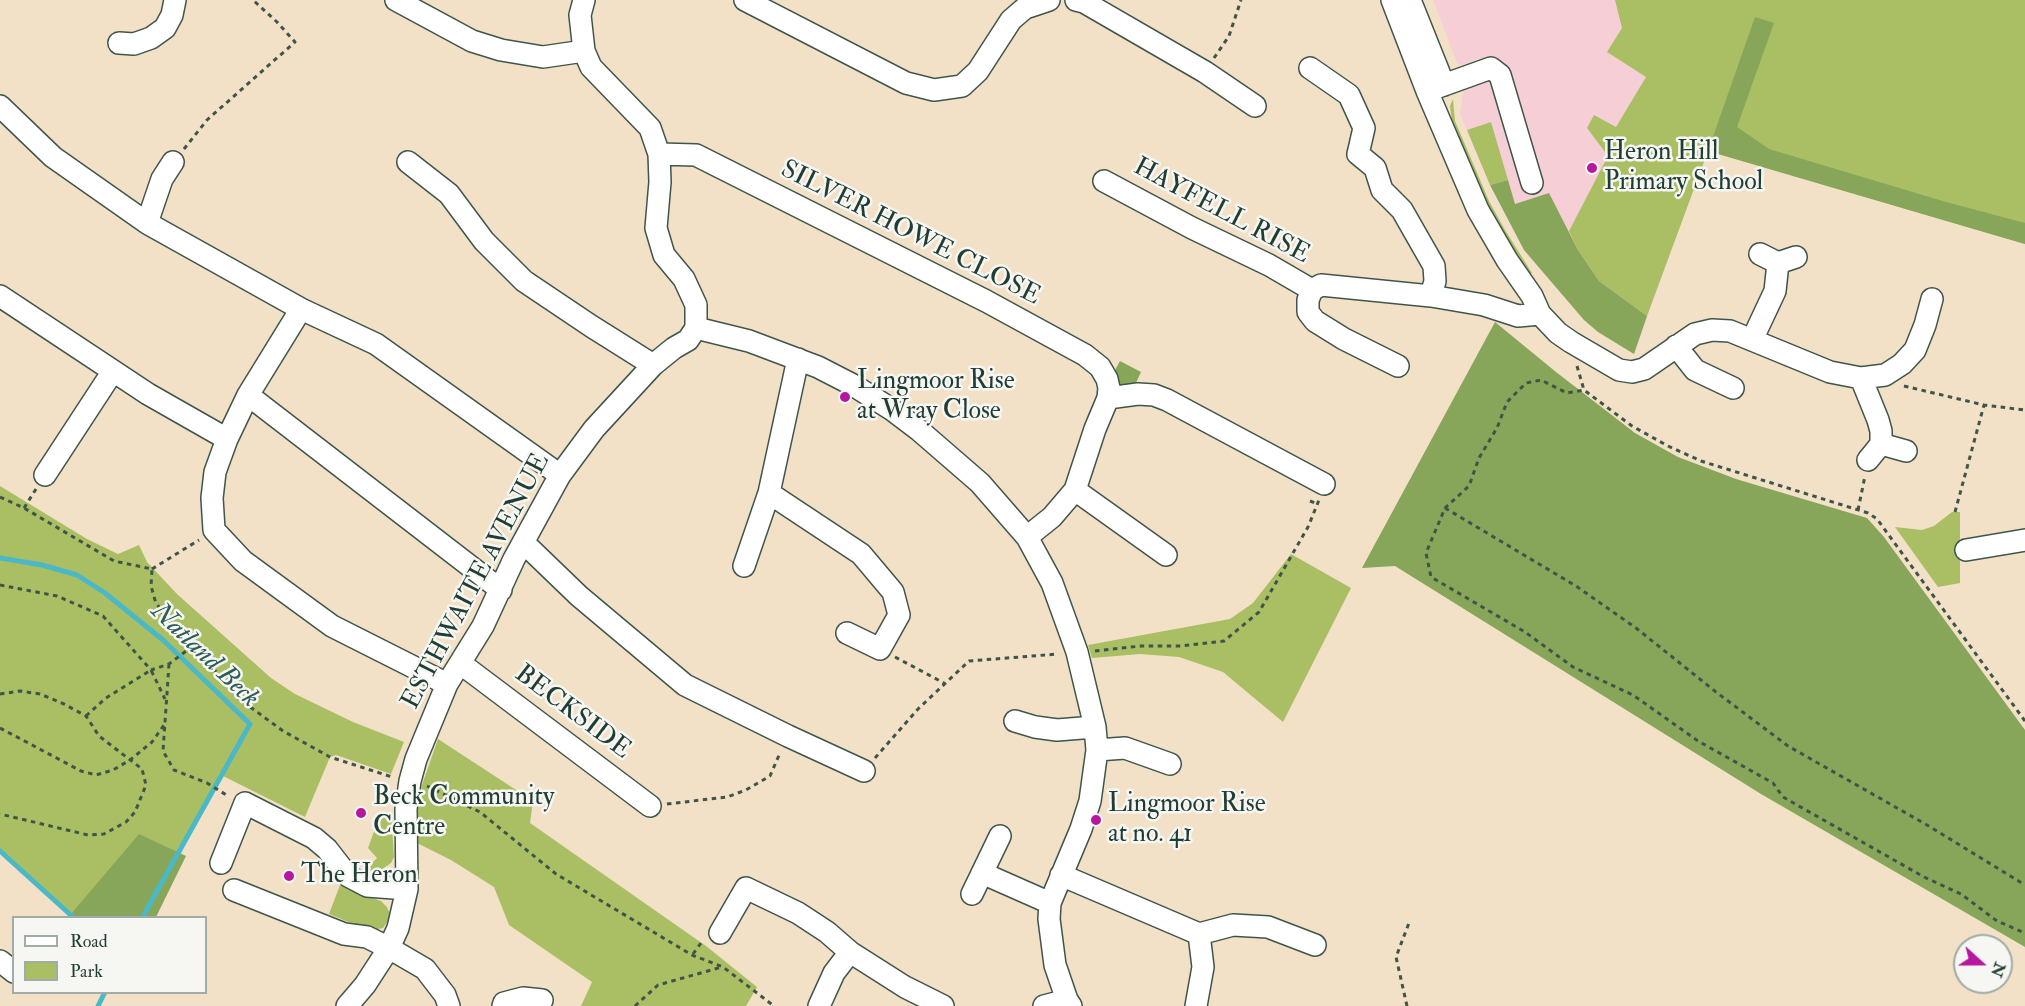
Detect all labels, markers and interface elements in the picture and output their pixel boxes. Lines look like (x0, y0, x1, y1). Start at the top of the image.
place label: Heron Hill Primary School (1604, 137, 1763, 198)
street label: HAYFELL RISE (1127, 152, 1315, 272)
street label: SILVER HOWE CLOSE (775, 155, 1045, 313)
marker: Heron Hill Primary School (1585, 161, 1599, 175)
place label: Lingmoor Rise at Wray Close (857, 366, 1015, 428)
marker: Lingmoor Rise at Wray Close (838, 390, 852, 404)
street label: ESTHWAITE AVENUE (396, 449, 558, 715)
water label: Natland Beck (143, 597, 265, 715)
street label: BECKSIDE (508, 659, 636, 767)
place label: Beck Community Centre (373, 782, 554, 844)
place label: Lingmoor Rise at no. 41 (1108, 789, 1266, 850)
marker: Beck Community Centre (354, 806, 368, 820)
marker: Lingmoor Rise at no. 41 (1089, 813, 1103, 827)
place label: The Heron (301, 860, 418, 892)
marker: The Heron (282, 869, 296, 883)
legend (12, 916, 207, 994)
text: Road (70, 930, 108, 953)
north arrow (1953, 934, 2013, 994)
text: N (1986, 959, 2010, 980)
text: Park (70, 960, 103, 983)

